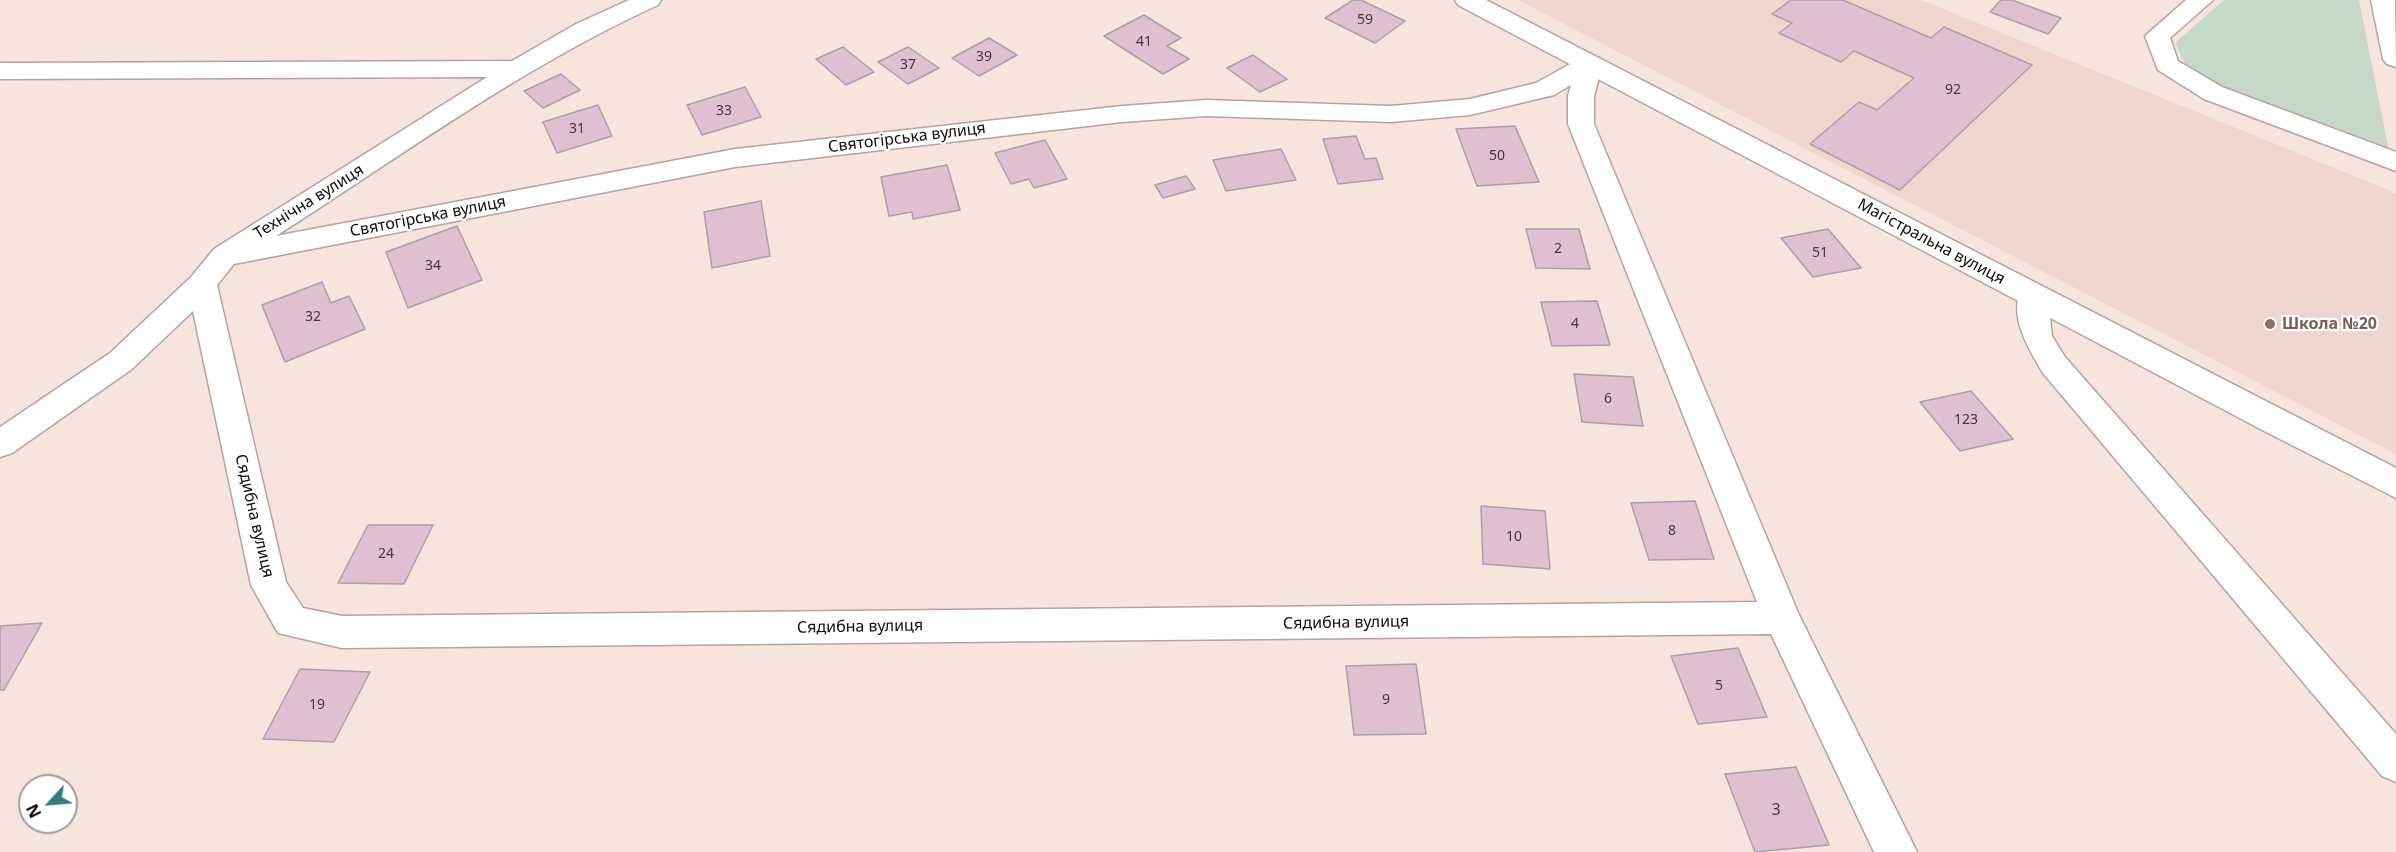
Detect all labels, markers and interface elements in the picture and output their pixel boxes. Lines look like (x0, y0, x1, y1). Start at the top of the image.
house number: 59 (1357, 12, 1373, 28)
house number: 41 (1136, 34, 1152, 50)
house number: 39 (976, 49, 992, 65)
house number: 37 (900, 57, 916, 73)
house number: 92 (1945, 82, 1961, 98)
house number: 33 (716, 103, 732, 119)
street label: Святогірська вулиця (827, 119, 987, 157)
house number: 31 (569, 121, 585, 137)
house number: 50 (1489, 148, 1505, 164)
street label: Технічна вулиця (251, 161, 367, 243)
street label: Святогірська вулиця (348, 192, 508, 242)
street label: Магістральна вулиця (1854, 195, 2008, 289)
house number: 2 (1554, 241, 1562, 257)
house number: 51 (1812, 245, 1828, 261)
house number: 34 (425, 258, 441, 274)
house number: 32 (305, 309, 321, 325)
place label: Школа №20 (2282, 314, 2377, 334)
house number: 4 (1571, 316, 1579, 332)
marker: Школа №20 (2263, 317, 2277, 331)
house number: 6 (1604, 391, 1612, 407)
house number: 123 (1954, 412, 1978, 428)
street label: Сядибна вулиця (230, 452, 278, 580)
house number: 8 (1668, 523, 1676, 539)
house number: 10 (1506, 529, 1522, 545)
house number: 24 (378, 546, 394, 562)
street label: Сядибна вулиця (1283, 612, 1409, 634)
street label: Сядибна вулиця (797, 616, 923, 638)
house number: 5 (1715, 678, 1723, 694)
house number: 9 (1382, 692, 1390, 708)
house number: 19 (309, 697, 325, 713)
north arrow (18, 774, 78, 834)
text: N (21, 800, 46, 822)
house number: 3 (1771, 800, 1781, 820)

